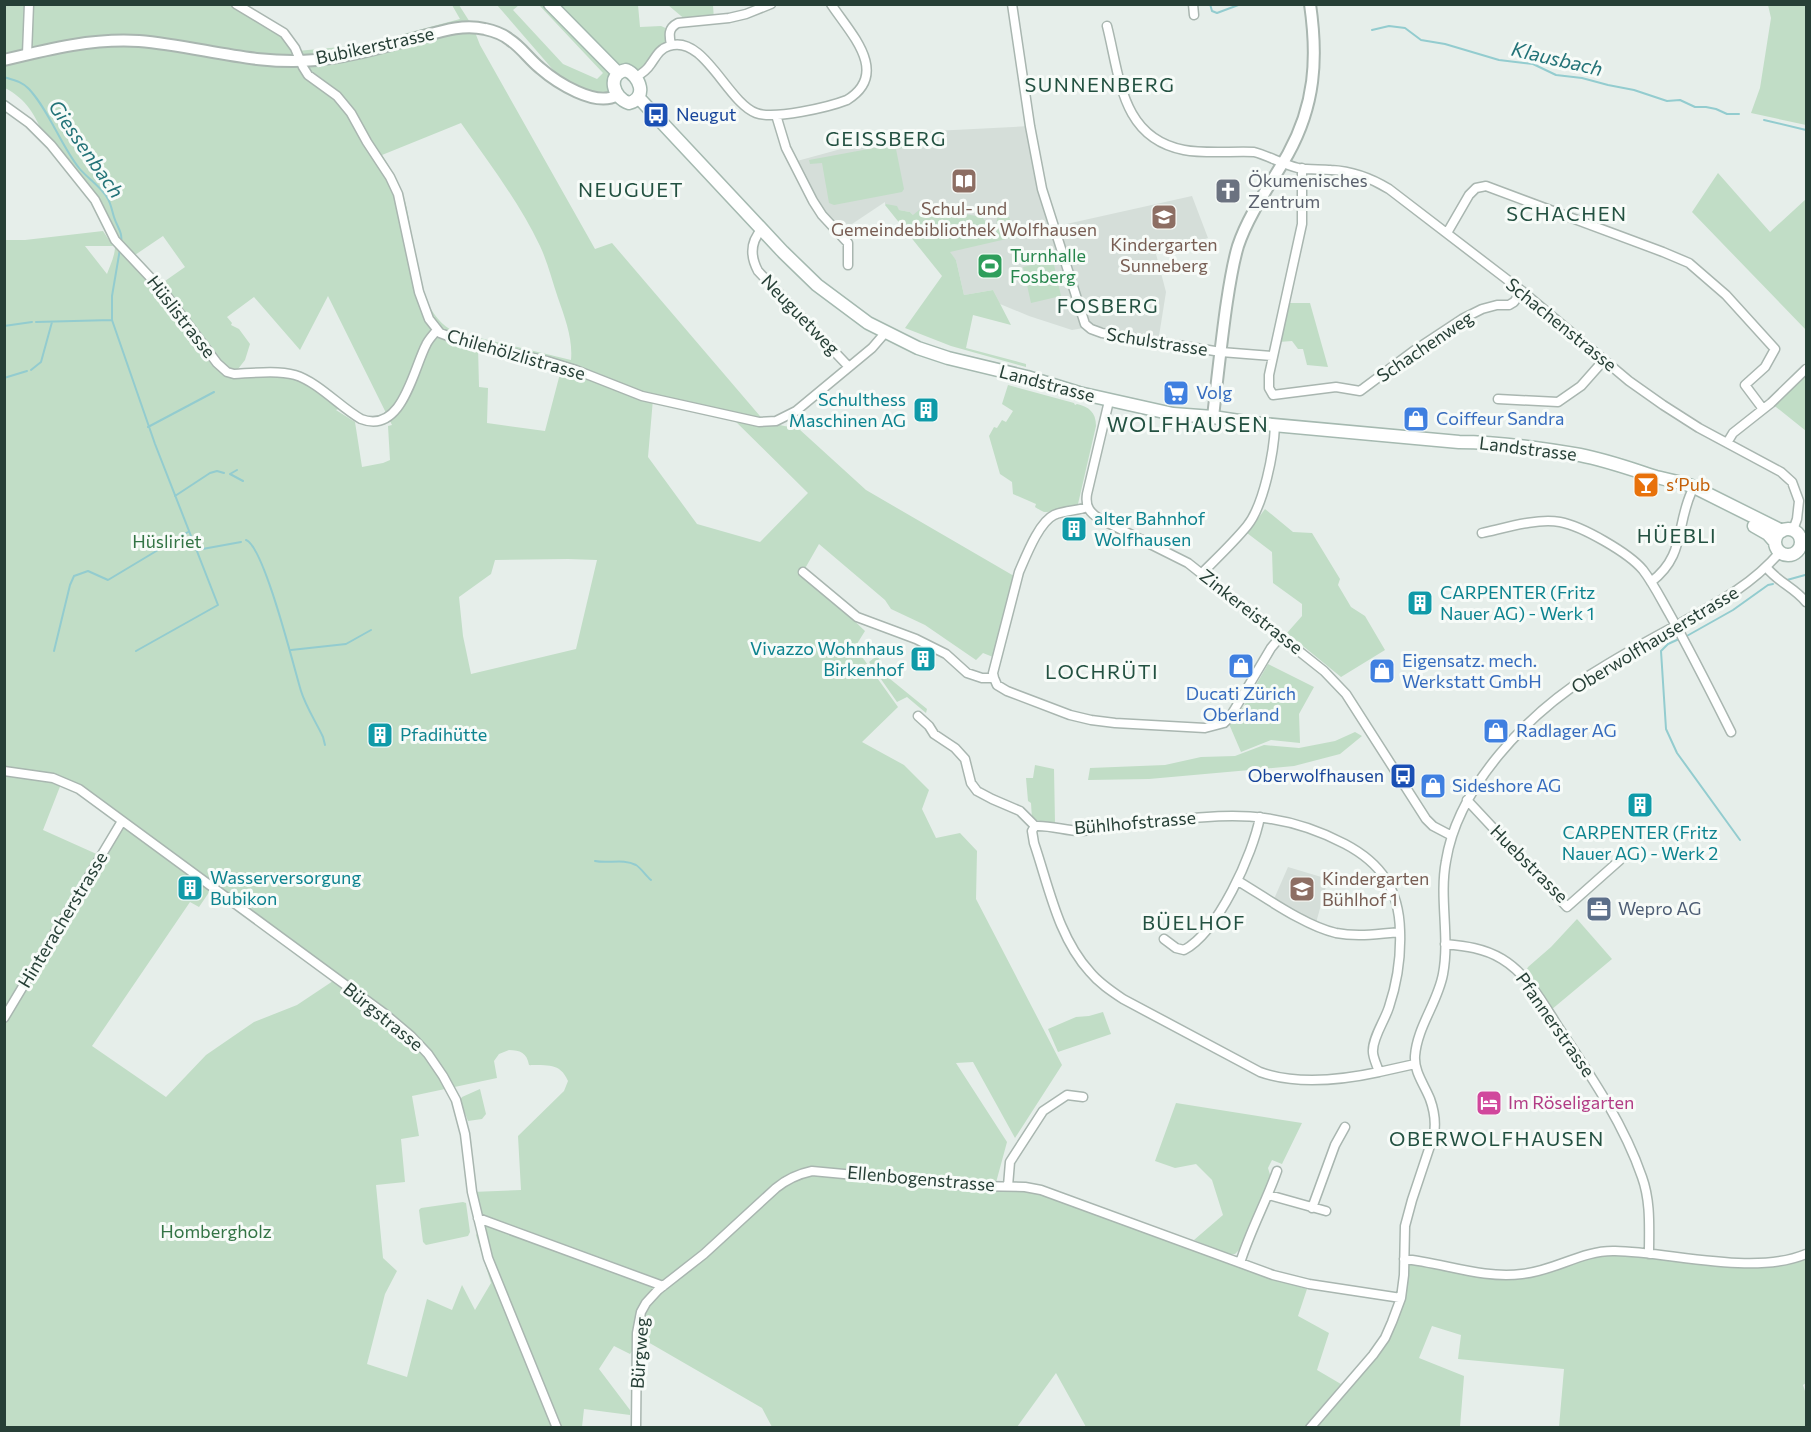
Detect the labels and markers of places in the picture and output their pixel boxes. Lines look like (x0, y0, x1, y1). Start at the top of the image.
bus stop icon: Neugut (641, 100, 671, 130)
place label: Neugut (676, 103, 736, 125)
library icon: Schul- und Gemeindebibliothek Wolfhausen (949, 166, 979, 196)
place label: Ökumenisches Zentrum (1248, 169, 1368, 212)
church icon: Ökumenisches Zentrum (1213, 176, 1243, 206)
place label: Schul- und Gemeindebibliothek Wolfhausen (831, 197, 1097, 240)
school or university icon: Kindergarten Sunneberg (1149, 202, 1179, 232)
place label: Kindergarten Sunneberg (1110, 233, 1218, 276)
place label: Turnhalle Fosberg (1010, 244, 1086, 287)
sports icon: Turnhalle Fosberg (975, 251, 1005, 281)
supermarket icon: Volg (1161, 378, 1191, 408)
place label: Volg (1196, 381, 1232, 403)
place label: Schulthess Maschinen AG (789, 388, 906, 431)
building icon: Schulthess Maschinen AG (911, 395, 941, 425)
shop icon: Coiffeur Sandra (1401, 404, 1431, 434)
place label: Coiffeur Sandra (1436, 407, 1564, 429)
bar icon: s‘Pub (1631, 470, 1661, 500)
place label: s‘Pub (1666, 473, 1710, 495)
place label: alter Bahnhof Wolfhausen (1094, 507, 1206, 550)
building icon: alter Bahnhof Wolfhausen (1059, 514, 1089, 544)
place label: CARPENTER (Fritz Nauer AG) - Werk 1 (1440, 581, 1595, 624)
building icon: CARPENTER (Fritz Nauer AG) - Werk 1 (1405, 588, 1435, 618)
place label: Vivazzo Wohnhaus Birkenhof (750, 637, 905, 680)
building icon: Vivazzo Wohnhaus Birkenhof (908, 644, 938, 674)
place label: Eigensatz. mech. Werkstatt GmbH (1402, 649, 1542, 692)
shop icon: Ducati Zürich Oberland (1226, 651, 1256, 681)
shop icon: Eigensatz. mech. Werkstatt GmbH (1367, 656, 1397, 686)
place label: Ducati Zürich Oberland (1186, 682, 1296, 725)
shop icon: Radlager AG (1481, 716, 1511, 746)
place label: Radlager AG (1516, 719, 1617, 741)
building icon: Pfadihütte (365, 720, 395, 750)
place label: Pfadihütte (400, 723, 487, 745)
bus stop icon: Oberwolfhausen (1388, 761, 1418, 791)
place label: Oberwolfhausen (1248, 764, 1384, 786)
shop icon: Sideshore AG (1418, 771, 1448, 801)
place label: Sideshore AG (1452, 774, 1561, 796)
building icon: CARPENTER (Fritz Nauer AG) - Werk 2 (1625, 790, 1655, 820)
place label: CARPENTER (Fritz Nauer AG) - Werk 2 (1562, 821, 1718, 864)
place label: Wasserversorgung Bubikon (210, 866, 361, 909)
place label: Kindergarten Bühlhof 1 (1322, 867, 1429, 910)
building icon: Wasserversorgung Bubikon (175, 873, 205, 903)
school or university icon: Kindergarten Bühlhof 1 (1287, 874, 1317, 904)
office icon: Wepro AG (1584, 894, 1614, 924)
place label: Wepro AG (1618, 897, 1701, 919)
hotel icon: Im Röseligarten (1474, 1088, 1504, 1118)
place label: Im Röseligarten (1508, 1091, 1634, 1113)

